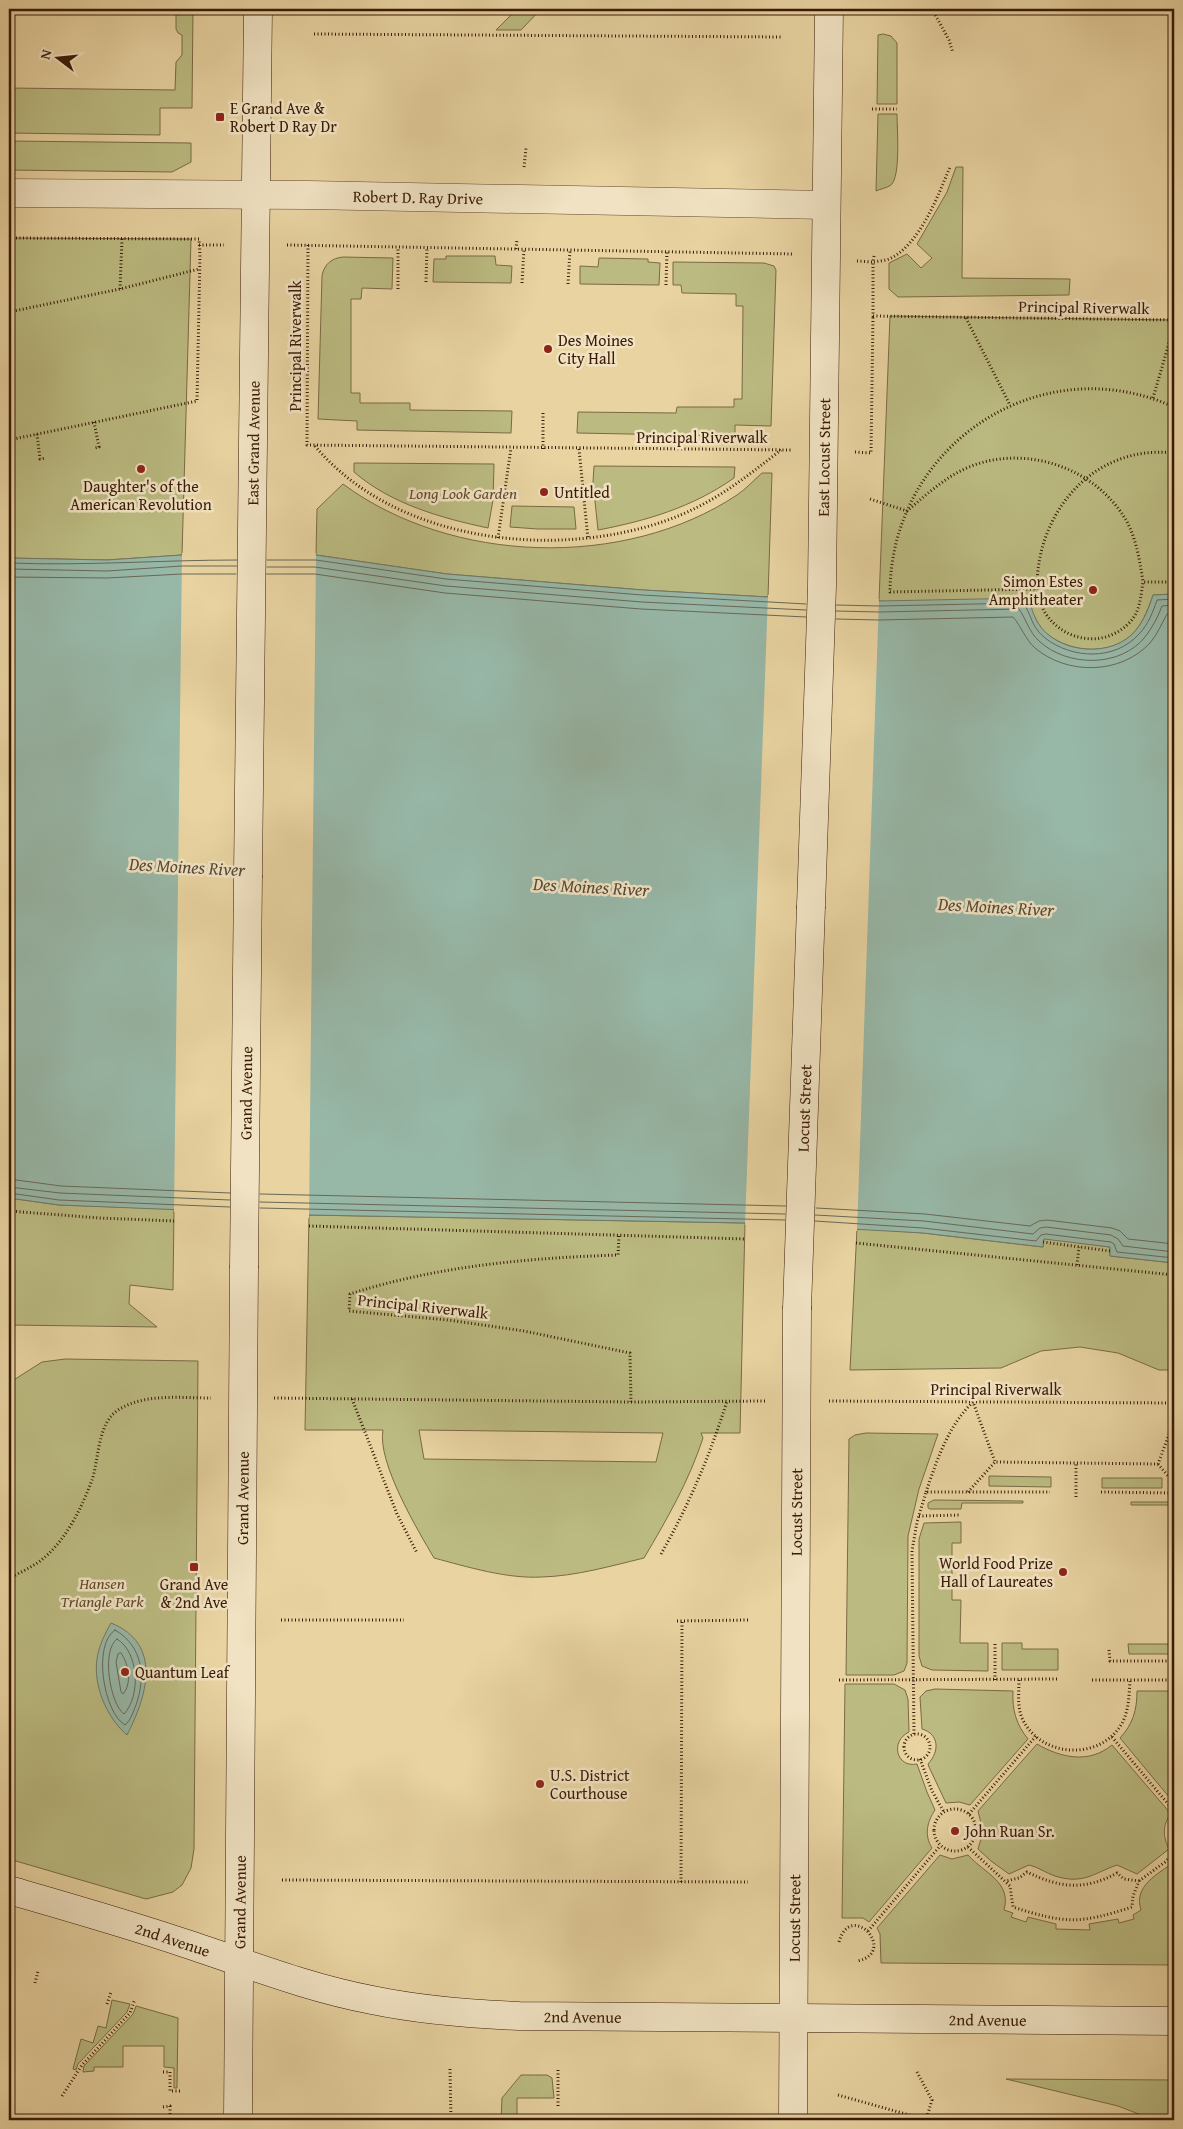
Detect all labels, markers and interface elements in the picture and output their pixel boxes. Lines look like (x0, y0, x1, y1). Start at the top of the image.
north arrow (32, 32, 82, 82)
text: N (35, 47, 57, 62)
place label: E Grand Ave & Robert D Ray Dr (230, 96, 337, 138)
marker: E Grand Ave & Robert D Ray Dr (214, 111, 226, 123)
street label: Robert D. Ray Drive (353, 184, 483, 210)
street label: Principal Riverwalk (283, 280, 307, 412)
street label: Principal Riverwalk (1018, 294, 1151, 320)
place label: Des Moines City Hall (558, 328, 634, 370)
marker: Des Moines City Hall (542, 343, 554, 355)
street label: East Grand Avenue (240, 380, 266, 506)
street label: East Locust Street (811, 397, 836, 517)
street label: Principal Riverwalk (636, 425, 768, 449)
marker: Daughter's of the American Revolution (135, 463, 147, 475)
place label: Daughter's of the American Revolution (70, 474, 212, 516)
place label: Untitled (554, 480, 610, 504)
park label: Long Look Garden (408, 481, 517, 505)
marker: Untitled (538, 486, 550, 498)
place label: Simon Estes Amphitheater (989, 569, 1083, 611)
marker: Simon Estes Amphitheater (1087, 584, 1099, 596)
water label: Des Moines River (127, 850, 247, 883)
water label: Des Moines River (531, 870, 651, 903)
water label: Des Moines River (936, 890, 1056, 923)
street label: Grand Avenue (233, 1046, 258, 1140)
street label: Locust Street (790, 1063, 818, 1152)
street label: Principal Riverwalk (357, 1287, 490, 1325)
street label: Principal Riverwalk (930, 1377, 1062, 1401)
street label: Grand Avenue (230, 1451, 255, 1545)
street label: Locust Street (784, 1468, 808, 1556)
place label: World Food Prize Hall of Laureates (939, 1551, 1053, 1593)
marker: Grand Ave & 2nd Ave (188, 1561, 200, 1573)
marker: World Food Prize Hall of Laureates (1057, 1566, 1069, 1578)
park label: Hansen Triangle Park (60, 1571, 144, 1613)
place label: Grand Ave & 2nd Ave (160, 1572, 228, 1614)
place label: Quantum Leaf (135, 1660, 231, 1684)
marker: Quantum Leaf (119, 1666, 131, 1678)
place label: U.S. District Courthouse (550, 1763, 630, 1805)
marker: U.S. District Courthouse (534, 1778, 546, 1790)
place label: John Ruan Sr. (963, 1819, 1055, 1843)
marker: John Ruan Sr. (949, 1825, 961, 1837)
street label: Grand Avenue (227, 1855, 252, 1949)
street label: Locust Street (782, 1874, 806, 1962)
street label: 2nd Avenue (132, 1916, 214, 1963)
street label: 2nd Avenue (543, 2004, 622, 2029)
street label: 2nd Avenue (948, 2007, 1027, 2032)

